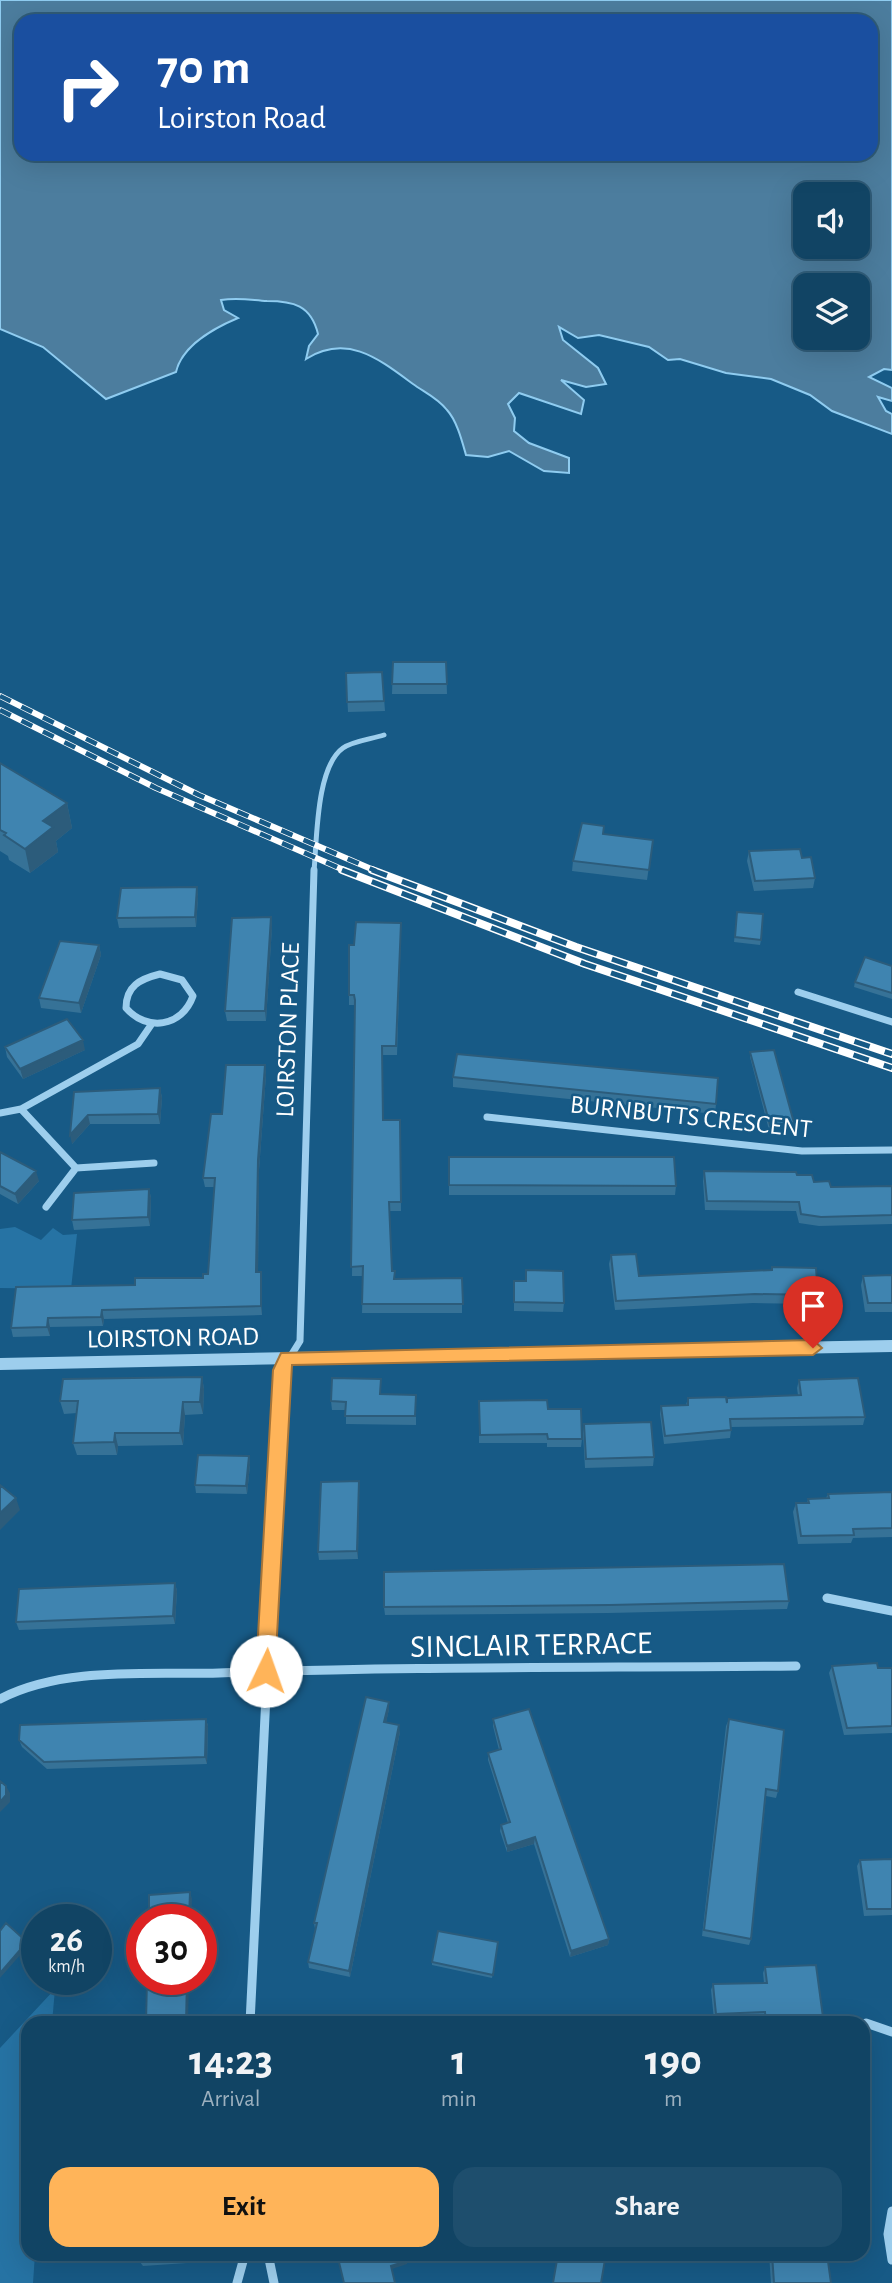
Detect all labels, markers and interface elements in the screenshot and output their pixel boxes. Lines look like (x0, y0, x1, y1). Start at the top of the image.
icon: right (42, 42, 133, 133)
text: 70 m (157, 44, 251, 93)
text: Loirston Road (157, 102, 326, 134)
map controls (793, 182, 870, 350)
button: sound (793, 182, 870, 259)
button: layers (793, 273, 870, 350)
street label: LOIRSTON PLACE (272, 942, 304, 1118)
street label: BURNBUTTS CRESCENT (569, 1091, 814, 1143)
pin (783, 1276, 843, 1348)
icon: arrive (794, 1287, 832, 1325)
street label: LOIRSTON ROAD (87, 1324, 259, 1352)
street label: SINCLAIR TERRACE (410, 1627, 652, 1663)
position arrow (229, 1634, 303, 1708)
speed limit sign: 30 (126, 1904, 217, 1995)
text: 26 (50, 1923, 83, 1958)
text: km/h (48, 1958, 85, 1976)
text: 14:23 (189, 2040, 273, 2082)
text: 1 (451, 2040, 466, 2082)
text: 190 (645, 2040, 702, 2082)
text: Arrival (201, 2088, 260, 2111)
text: min (441, 2088, 477, 2111)
text: m (664, 2088, 682, 2111)
button: Exit (49, 2167, 439, 2247)
button: Share (453, 2167, 842, 2247)

